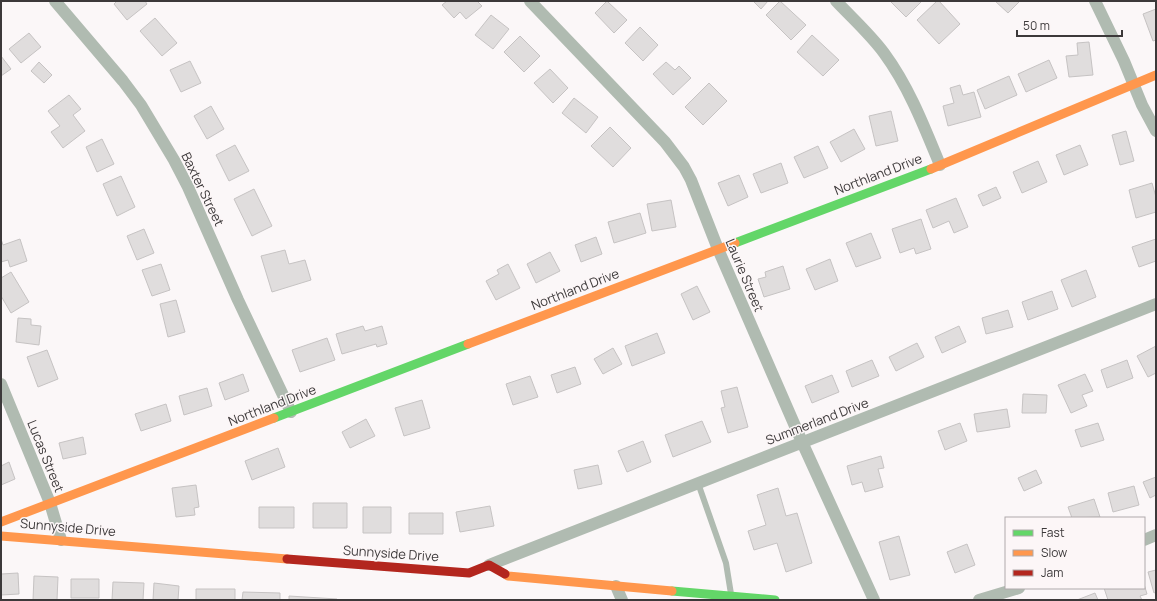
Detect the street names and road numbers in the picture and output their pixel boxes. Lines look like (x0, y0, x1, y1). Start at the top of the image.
street label: Baxter Street (177, 149, 229, 229)
street label: Northland Drive (831, 149, 925, 199)
street label: Laurie Street (722, 236, 768, 314)
street label: Northland Drive (528, 264, 622, 314)
street label: Northland Drive (225, 380, 319, 430)
street label: Summerland Drive (763, 393, 871, 449)
street label: Lucas Street (23, 417, 69, 495)
street label: Sunnyside Drive (19, 514, 117, 540)
street label: Sunnyside Drive (343, 541, 440, 565)

